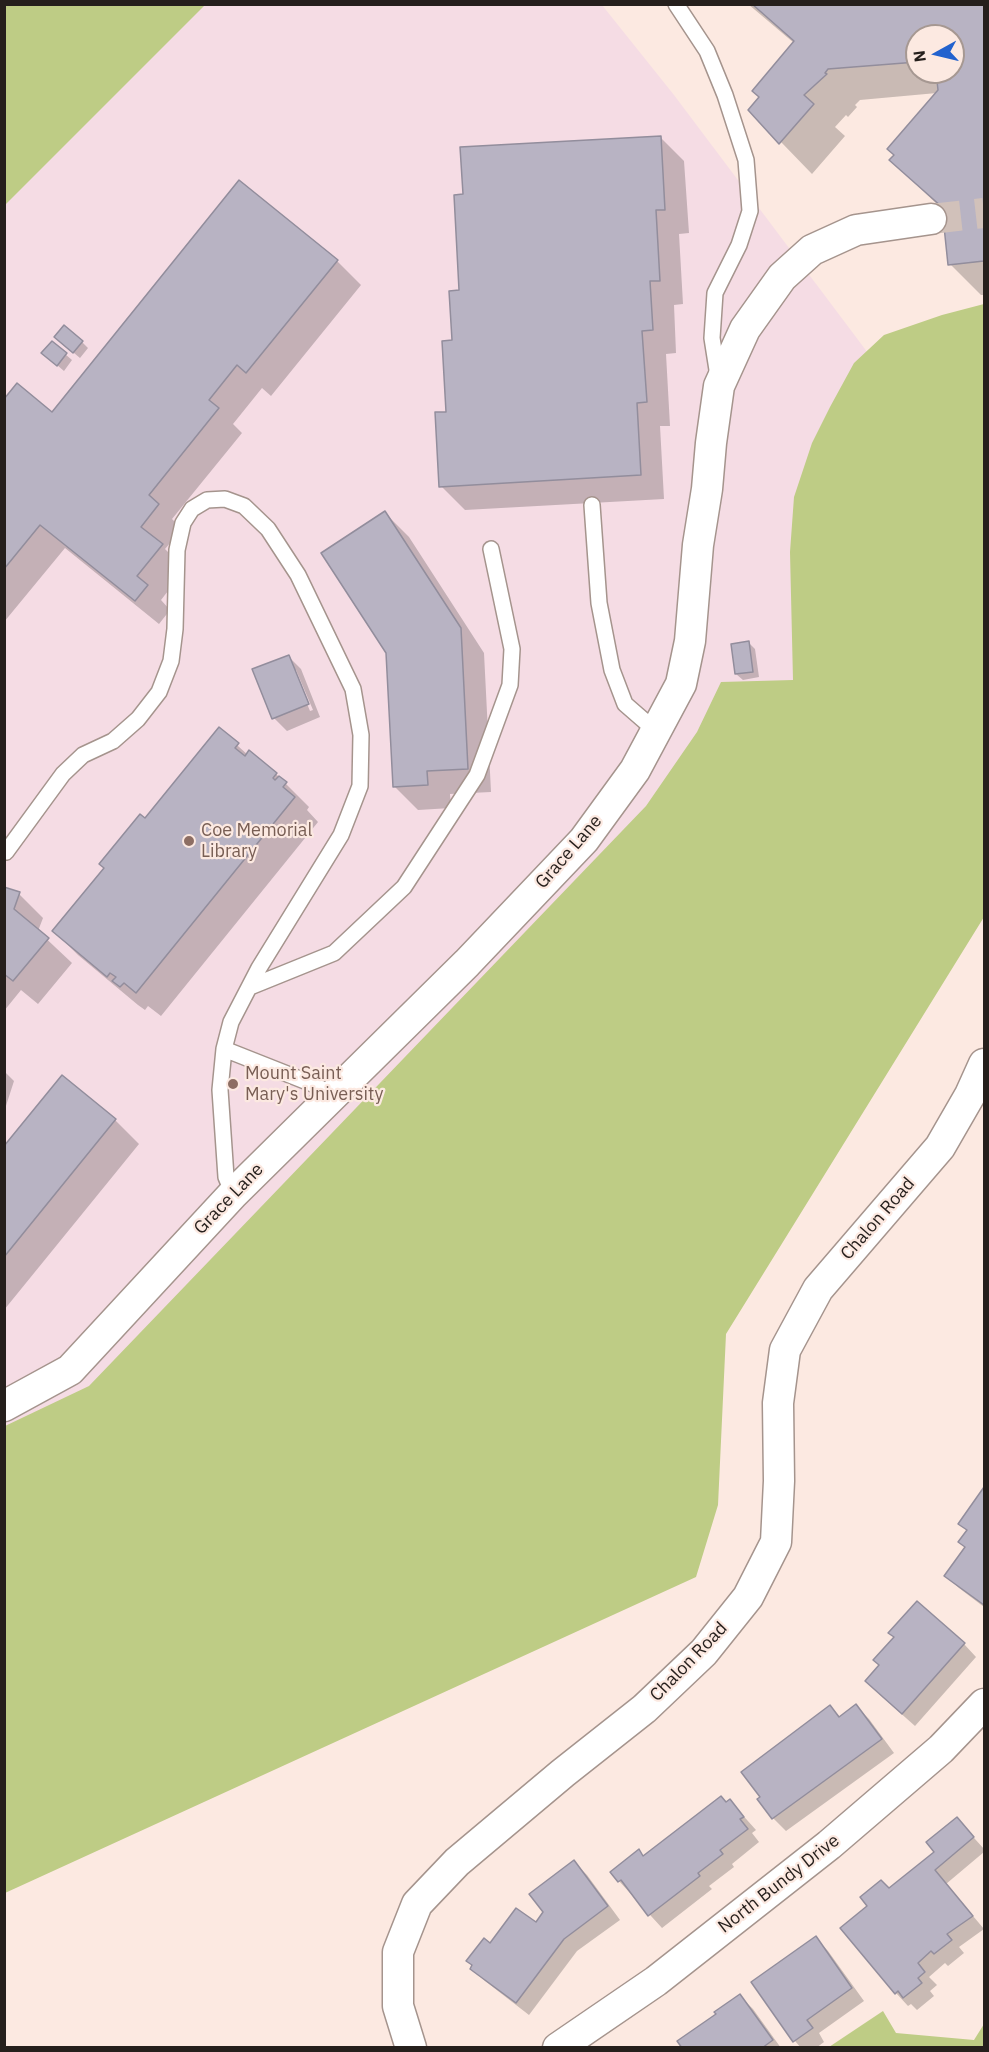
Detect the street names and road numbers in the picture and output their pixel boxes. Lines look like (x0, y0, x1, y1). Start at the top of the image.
street label: Grace Lane (531, 811, 607, 893)
street label: Grace Lane (190, 1159, 268, 1239)
street label: Chalon Road (836, 1173, 920, 1265)
street label: Chalon Road (646, 1618, 732, 1706)
street label: North Bundy Drive (714, 1830, 844, 1938)

